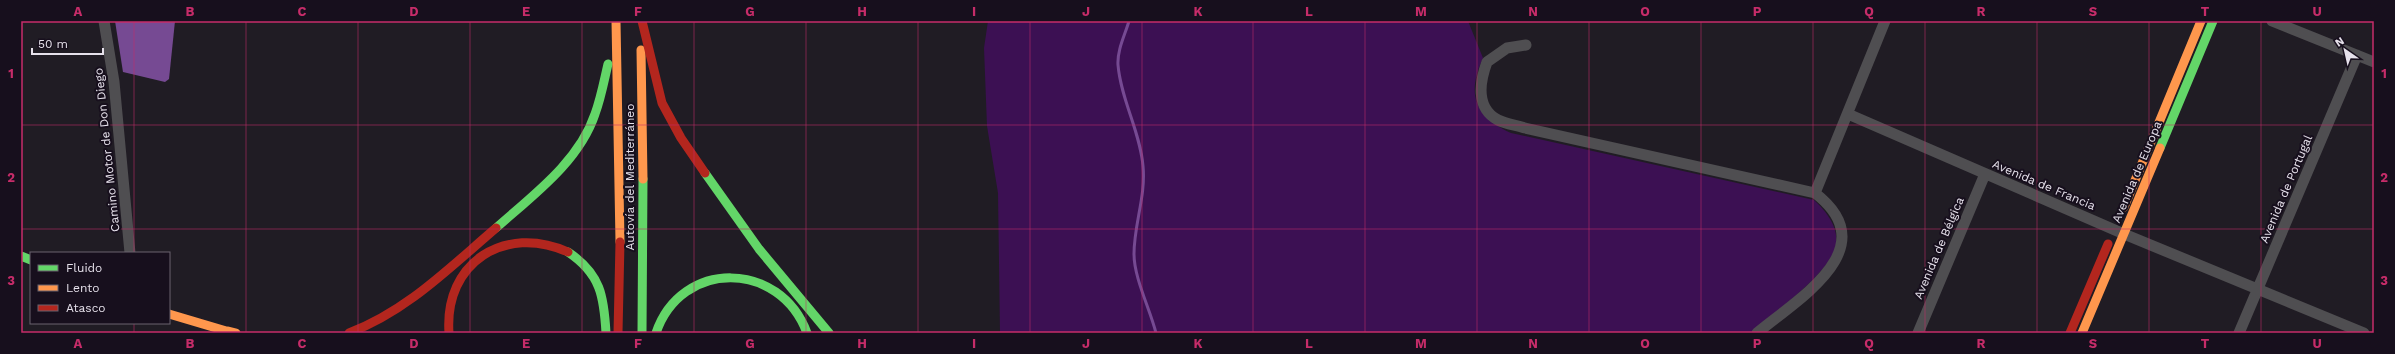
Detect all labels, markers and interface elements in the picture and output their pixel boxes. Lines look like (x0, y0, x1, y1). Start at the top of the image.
text: A (74, 4, 83, 19)
text: B (186, 4, 195, 19)
text: C (298, 4, 307, 19)
text: D (409, 4, 419, 19)
text: E (522, 4, 530, 19)
text: F (634, 4, 642, 19)
text: G (745, 4, 755, 19)
text: H (857, 4, 867, 19)
text: I (972, 4, 976, 19)
text: J (1082, 4, 1090, 19)
text: K (1193, 4, 1203, 19)
text: L (1305, 4, 1313, 19)
text: M (1415, 4, 1427, 19)
text: N (1528, 4, 1538, 19)
text: O (1640, 4, 1650, 19)
text: P (1753, 4, 1762, 19)
text: Q (1864, 4, 1874, 19)
text: R (1977, 4, 1986, 19)
text: S (2089, 4, 2098, 19)
text: T (2201, 4, 2210, 19)
text: U (2312, 4, 2322, 19)
scale bar (32, 30, 103, 56)
north arrow (2325, 30, 2365, 70)
text: N (2333, 34, 2347, 50)
text: 50 m (38, 37, 68, 51)
text: 1 (8, 66, 14, 81)
text: 1 (2381, 66, 2387, 81)
street label: Camino Motor de Don Diego (91, 67, 123, 233)
street label: Autovía del Mediterráneo (623, 104, 637, 251)
street label: Avenida de Europa (2109, 119, 2165, 225)
street label: Avenida de Portugal (2257, 132, 2315, 245)
street label: Avenida de Francia (1990, 157, 2098, 213)
text: 2 (7, 170, 15, 185)
text: 2 (2380, 170, 2388, 185)
street label: Avenida de Bélgica (1911, 195, 1967, 301)
legend (30, 252, 170, 324)
text: Fluido (66, 261, 102, 275)
text: 3 (7, 273, 15, 288)
text: 3 (2380, 273, 2388, 288)
text: Lento (66, 281, 100, 295)
text: Atasco (66, 301, 106, 315)
text: A (74, 336, 83, 351)
text: B (186, 336, 195, 351)
text: C (298, 336, 307, 351)
text: D (409, 336, 419, 351)
text: E (522, 336, 530, 351)
text: F (634, 336, 642, 351)
text: G (745, 336, 755, 351)
text: H (857, 336, 867, 351)
text: I (972, 336, 976, 351)
text: J (1082, 336, 1090, 351)
text: K (1193, 336, 1203, 351)
text: L (1305, 336, 1313, 351)
text: M (1415, 336, 1427, 351)
text: N (1528, 336, 1538, 351)
text: O (1640, 336, 1650, 351)
text: P (1753, 336, 1762, 351)
text: Q (1864, 336, 1874, 351)
text: R (1977, 336, 1986, 351)
text: S (2089, 336, 2098, 351)
text: T (2201, 336, 2210, 351)
text: U (2312, 336, 2322, 351)

